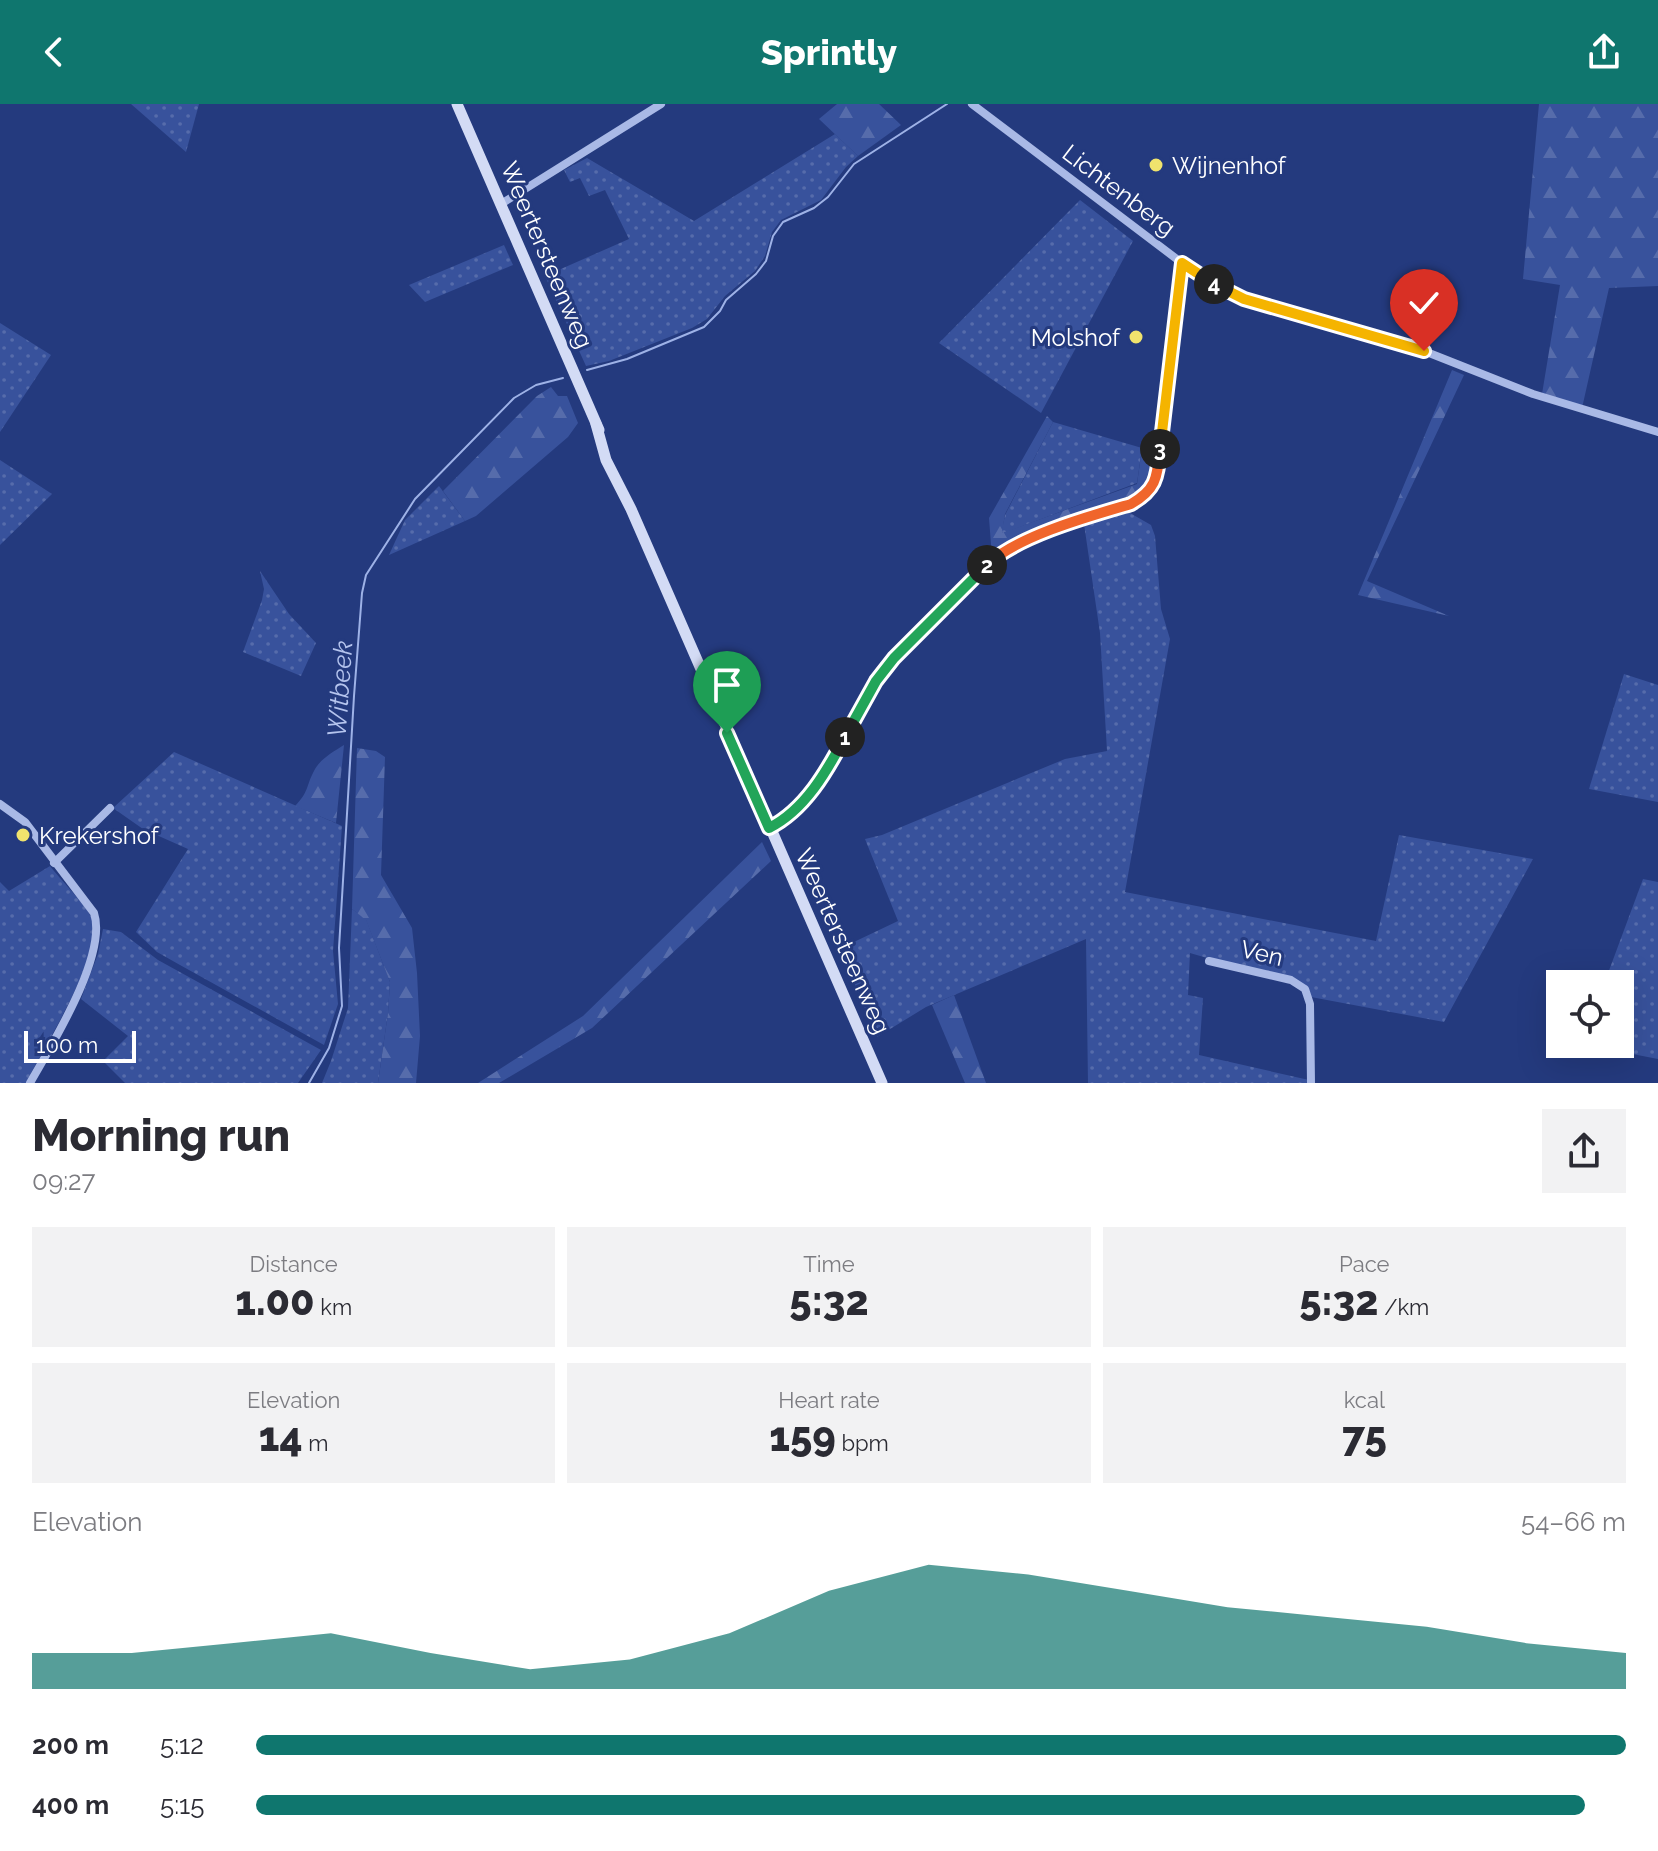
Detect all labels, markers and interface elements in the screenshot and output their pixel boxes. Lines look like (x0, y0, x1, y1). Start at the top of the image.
icon: back (32, 30, 76, 74)
icon: share (1582, 30, 1626, 74)
text: Sprintly (761, 31, 897, 73)
street label: Lichtenberg (1057, 138, 1181, 242)
place label: Wijnenhof (1172, 151, 1287, 180)
marker: Wijnenhof (1147, 156, 1165, 174)
street label: Weertersteenweg (495, 157, 599, 353)
pin: 4 (1194, 264, 1234, 304)
pin (1390, 269, 1458, 351)
text: 4 (1208, 271, 1220, 297)
icon: check (1402, 281, 1446, 325)
place label: Molshof (1031, 323, 1121, 352)
marker: Molshof (1127, 328, 1145, 346)
pin: 3 (1140, 429, 1180, 469)
text: 3 (1154, 436, 1166, 462)
pin: 2 (967, 545, 1007, 585)
text: 2 (981, 552, 993, 578)
water label: Witbeek (322, 640, 358, 738)
pin (693, 651, 761, 733)
icon: arrive (705, 663, 749, 707)
pin: 1 (825, 717, 865, 757)
text: 1 (840, 724, 850, 750)
place label: Krekershof (39, 821, 160, 850)
marker: Krekershof (14, 826, 32, 844)
street label: Weertersteenweg (789, 844, 897, 1038)
street label: Ven (1238, 934, 1286, 972)
map controls (1546, 970, 1634, 1058)
button: locate (1546, 970, 1634, 1058)
scale bar (24, 1027, 136, 1063)
text: 100 m (36, 1032, 98, 1058)
button: share (1542, 1109, 1626, 1193)
text: Morning run (32, 1110, 290, 1161)
text: 09:27 (32, 1166, 96, 1196)
text: Distance (250, 1251, 338, 1277)
text: Time (803, 1251, 855, 1277)
text: Pace (1339, 1251, 1390, 1277)
text: 1.00 (235, 1277, 315, 1324)
text: 5:32 (789, 1277, 869, 1324)
text: 5:32 (1299, 1277, 1379, 1324)
text: km (315, 1294, 352, 1320)
text: /km (1379, 1294, 1429, 1320)
text: Elevation (247, 1387, 340, 1413)
text: Heart rate (778, 1387, 880, 1413)
text: kcal (1344, 1387, 1385, 1413)
text: 14 (259, 1413, 303, 1460)
text: 159 (769, 1413, 836, 1460)
text: 75 (1342, 1413, 1387, 1460)
text: m (303, 1430, 329, 1456)
text: bpm (836, 1430, 889, 1456)
text: Elevation (32, 1507, 142, 1537)
text: 54–66 m (1521, 1507, 1626, 1537)
text: 200 m (32, 1730, 109, 1760)
text: 5:12 (160, 1730, 204, 1760)
text: 400 m (32, 1790, 109, 1820)
text: 5:15 (160, 1790, 204, 1820)

